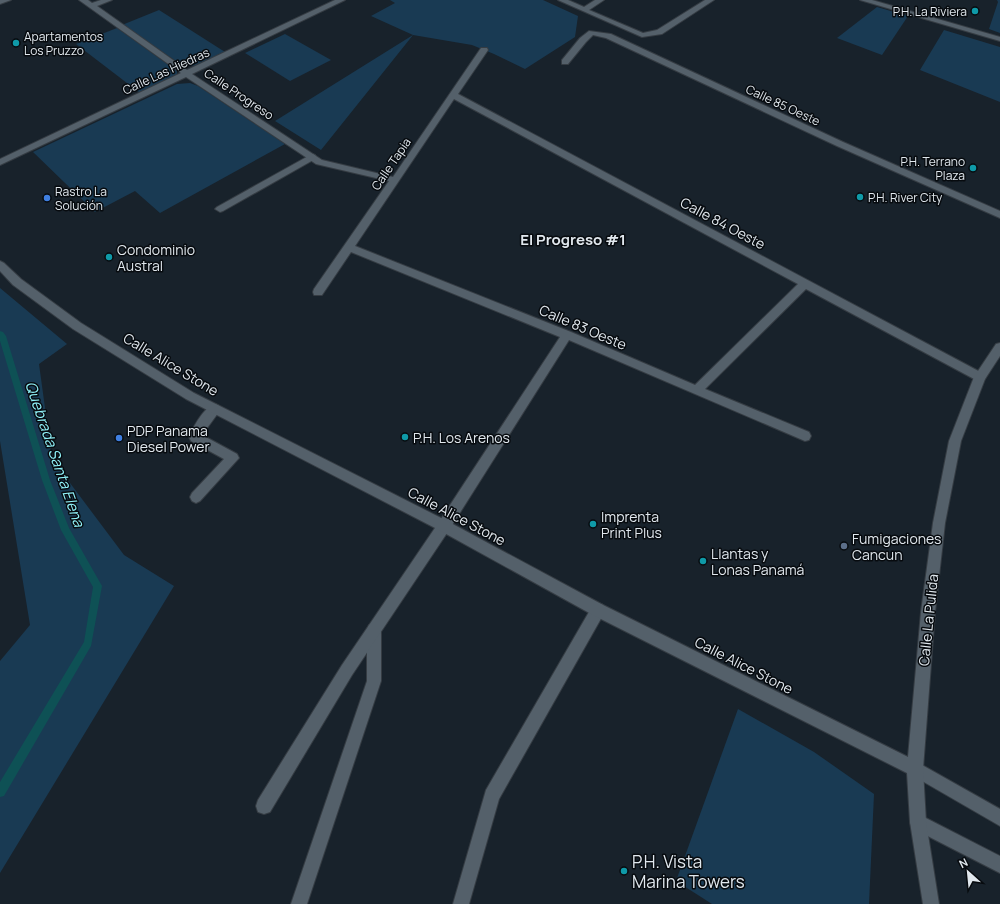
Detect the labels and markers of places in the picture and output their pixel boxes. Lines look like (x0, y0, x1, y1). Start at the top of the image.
place label: P.H. La Riviera (893, 3, 967, 20)
marker: P.H. La Riviera (970, 6, 980, 16)
place label: Apartamentos Los Pruzzo (24, 28, 103, 59)
marker: Apartamentos Los Pruzzo (11, 38, 21, 48)
place label: P.H. Terrano Plaza (900, 153, 965, 184)
marker: P.H. Terrano Plaza (968, 163, 978, 173)
place label: Rastro La Solución (55, 183, 107, 214)
place label: P.H. River City (868, 189, 943, 206)
marker: P.H. River City (855, 192, 865, 202)
marker: Rastro La Solución (42, 193, 52, 203)
place label: Condominio Austral (117, 240, 195, 275)
marker: Condominio Austral (104, 252, 114, 262)
place label: PDP Panama Diesel Power (127, 421, 210, 456)
place label: P.H. Los Arenos (413, 428, 510, 447)
marker: P.H. Los Arenos (400, 432, 410, 442)
marker: PDP Panama Diesel Power (114, 433, 124, 443)
place label: Imprenta Print Plus (601, 507, 662, 542)
marker: Imprenta Print Plus (588, 519, 598, 529)
place label: Fumigaciones Cancun (852, 529, 941, 564)
marker: Fumigaciones Cancun (839, 541, 849, 551)
place label: Llantas y Lonas Panamá (711, 544, 804, 579)
marker: Llantas y Lonas Panamá (698, 556, 708, 566)
place label: P.H. Vista Marina Towers (632, 850, 745, 893)
marker: P.H. Vista Marina Towers (619, 866, 629, 876)

